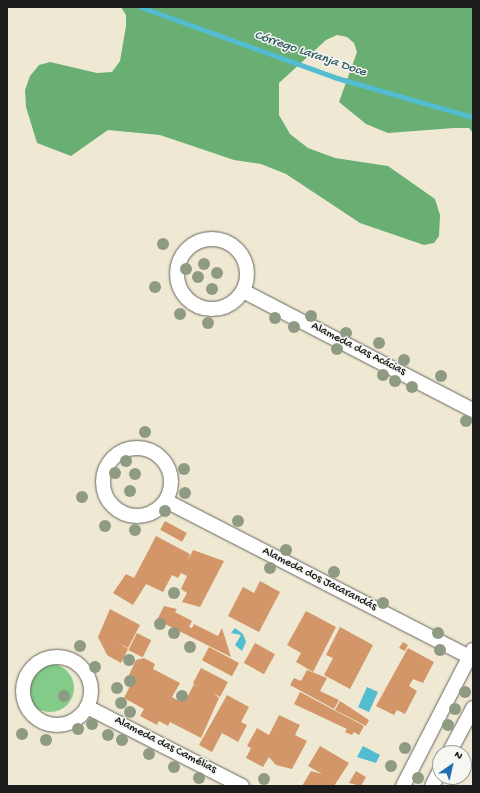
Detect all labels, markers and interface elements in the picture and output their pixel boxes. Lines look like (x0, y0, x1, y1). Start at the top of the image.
water label: Córrego Laranja Doce (252, 29, 368, 81)
street label: Alameda das Acácias (308, 320, 408, 380)
street label: Alameda dos Jacarandás (259, 545, 379, 615)
street label: Alameda das Camélias (111, 714, 219, 778)
north arrow (432, 745, 472, 785)
text: N (452, 749, 464, 763)

